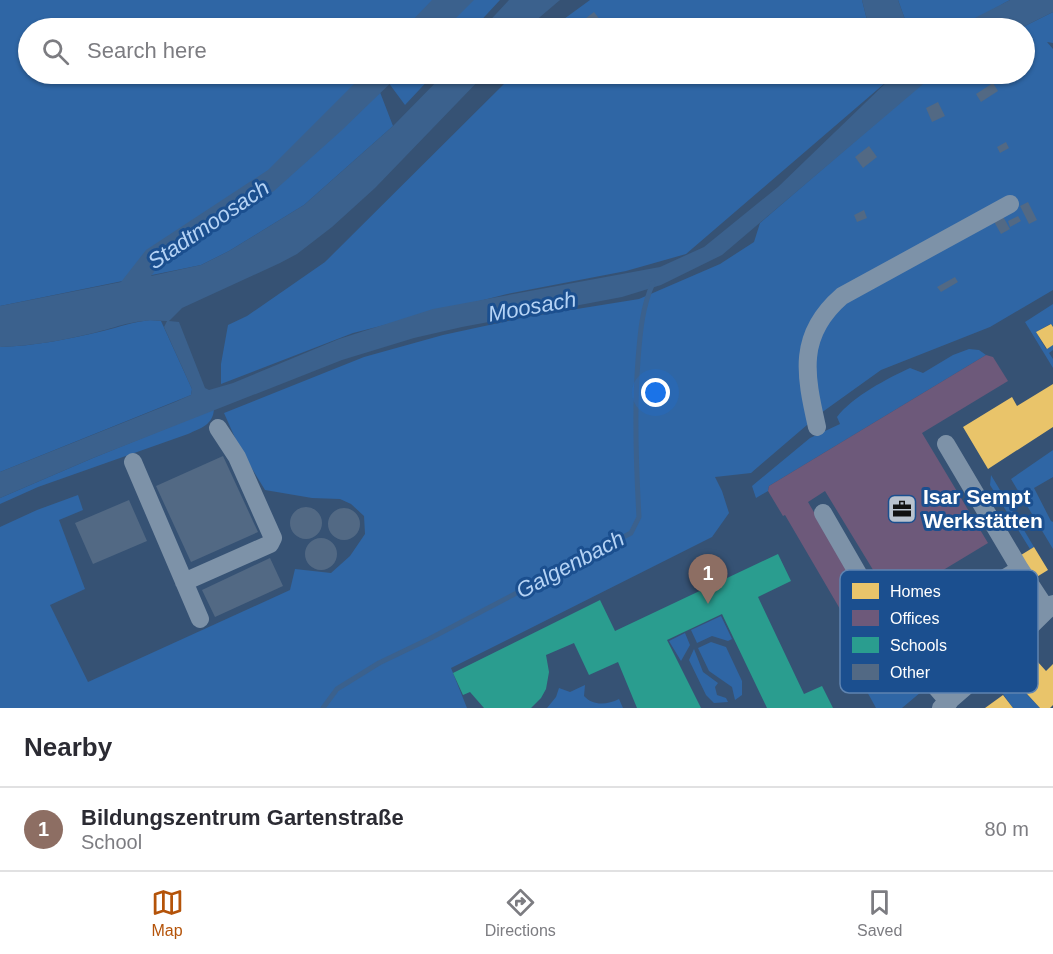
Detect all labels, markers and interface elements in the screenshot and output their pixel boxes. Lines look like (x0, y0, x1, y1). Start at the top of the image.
search box (18, 18, 1035, 84)
icon: search (39, 35, 72, 68)
text: Search here (87, 38, 207, 63)
water label: Stadtmoosach (143, 175, 274, 274)
water label: Moosach (486, 286, 578, 327)
your location (641, 378, 670, 407)
place label: Isar Sempt Werkstätten (923, 485, 1043, 532)
office icon: Isar Sempt Werkstätten (886, 493, 918, 525)
water label: Galgenbach (512, 526, 628, 603)
pin: 1 (688, 554, 728, 604)
legend (840, 570, 1038, 693)
text: Homes (890, 583, 941, 600)
text: Offices (890, 610, 940, 627)
text: Schools (890, 637, 947, 654)
text: Other (890, 664, 931, 681)
text: Nearby (24, 732, 112, 762)
text: Bildungszentrum Gartenstraße (81, 805, 404, 830)
text: 1 (38, 818, 49, 840)
text: 80 m (985, 818, 1029, 840)
text: School (81, 831, 142, 853)
tab: Map (151, 886, 184, 940)
tab: Directions (485, 886, 556, 940)
tab: Saved (857, 886, 902, 940)

